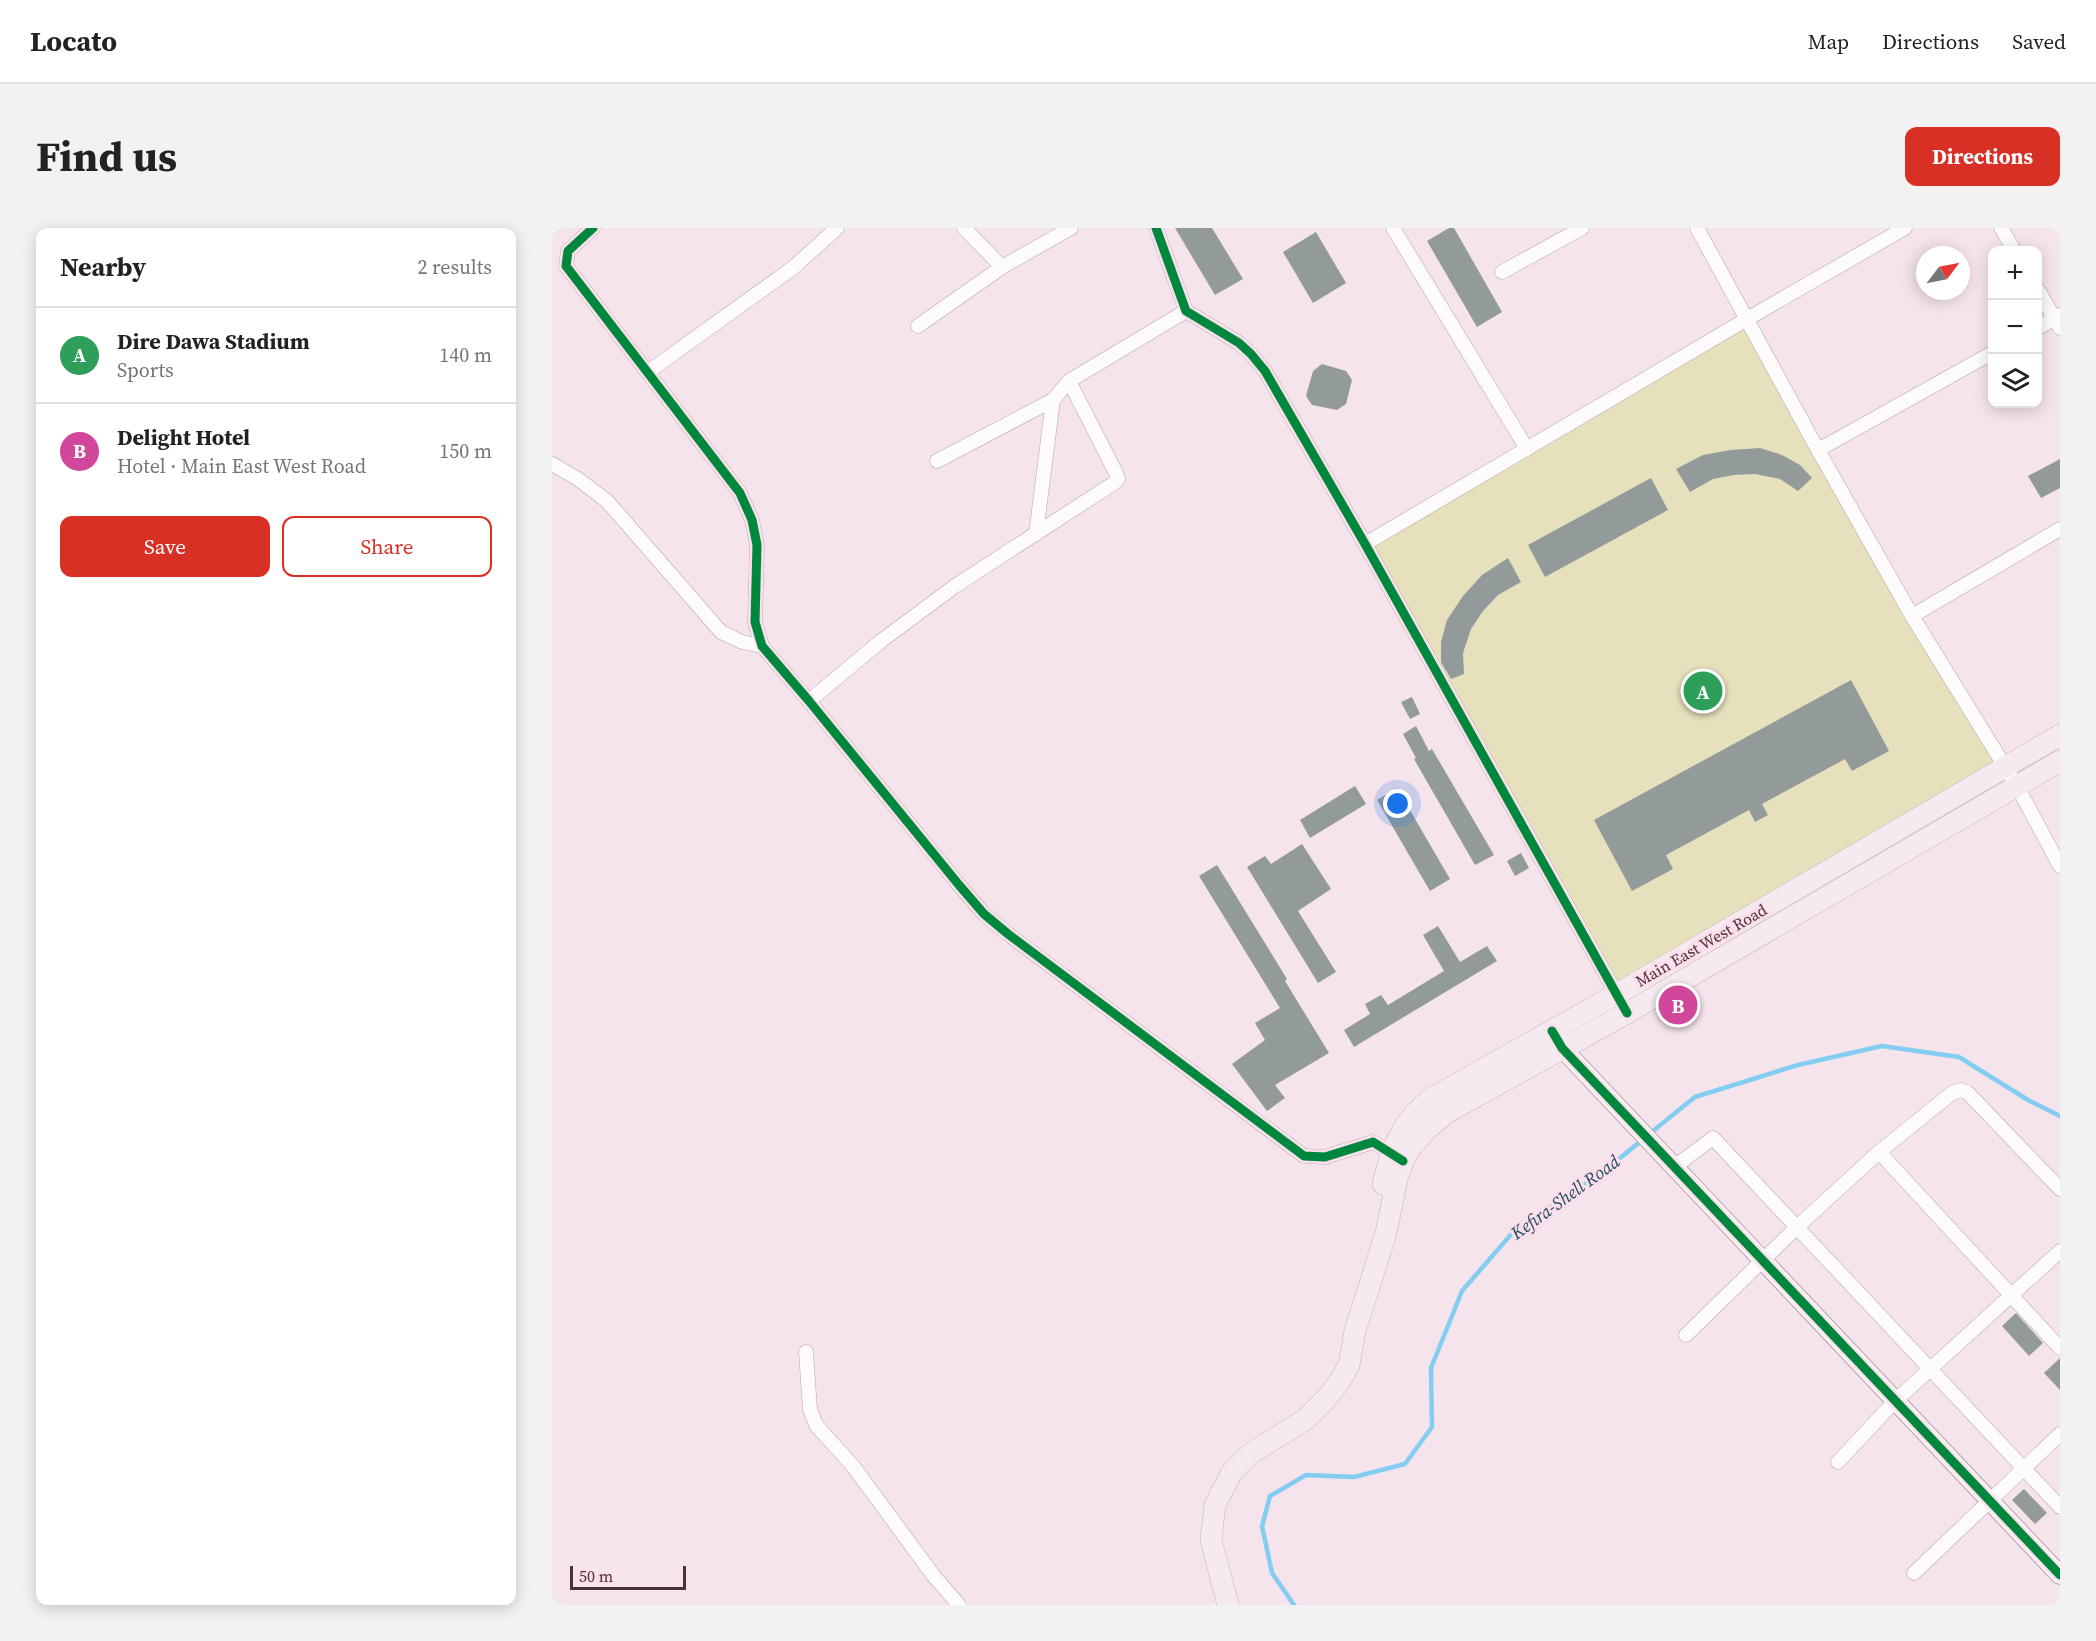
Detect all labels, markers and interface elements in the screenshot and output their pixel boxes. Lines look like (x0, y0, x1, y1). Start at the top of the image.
text: Locato (30, 22, 117, 60)
text: Map (1808, 27, 1849, 56)
text: Directions (1882, 27, 1979, 56)
text: Saved (2012, 27, 2066, 56)
text: Find us (36, 127, 177, 185)
button: Directions (1905, 127, 2060, 186)
north arrow (1916, 246, 1970, 300)
map controls (1988, 246, 2042, 408)
button: + (1988, 246, 2042, 300)
text: Nearby (60, 249, 146, 285)
text: 2 results (417, 253, 492, 281)
button: − (1988, 300, 2042, 354)
text: Dire Dawa Stadium (117, 326, 310, 356)
text: A (73, 341, 86, 369)
text: 140 m (439, 341, 492, 369)
button: layers (1988, 354, 2042, 408)
text: Sports (117, 356, 174, 384)
text: Delight Hotel (117, 422, 250, 452)
text: B (73, 437, 86, 465)
text: 150 m (439, 437, 492, 465)
text: Hotel · Main East West Road (117, 452, 366, 480)
button: Save (60, 516, 270, 577)
button: Share (282, 516, 492, 577)
pin: A (1684, 668, 1722, 714)
your location (1383, 789, 1412, 818)
street label: Main East West Road (1631, 898, 1771, 992)
pin: B (1658, 982, 1698, 1028)
water label: Kefira-Shell Road (1505, 1149, 1625, 1246)
scale bar (570, 1563, 686, 1590)
text: 50 m (579, 1565, 613, 1587)

